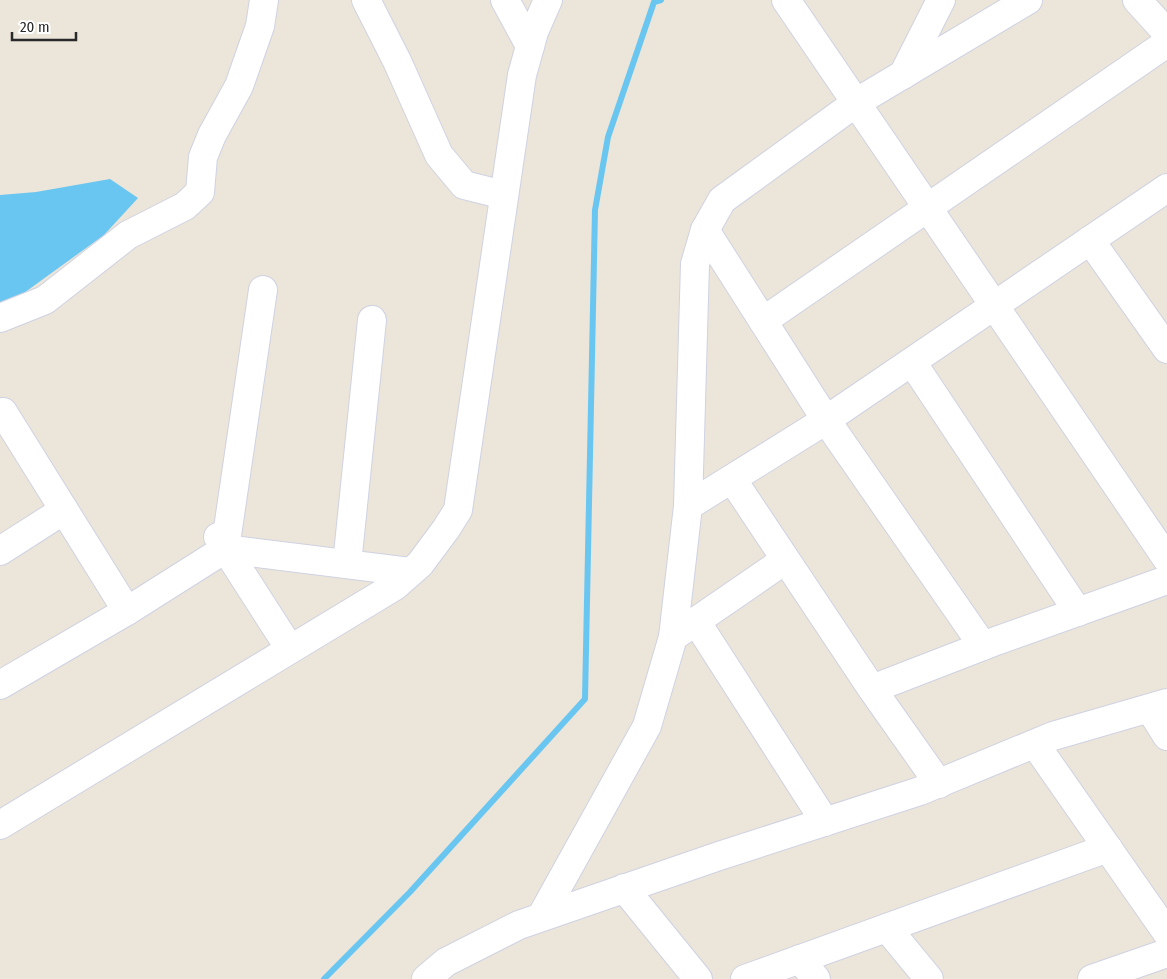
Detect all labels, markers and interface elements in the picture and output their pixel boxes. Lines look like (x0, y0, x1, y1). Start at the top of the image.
scale bar (12, 10, 76, 42)
text: 20 m (20, 18, 50, 36)

